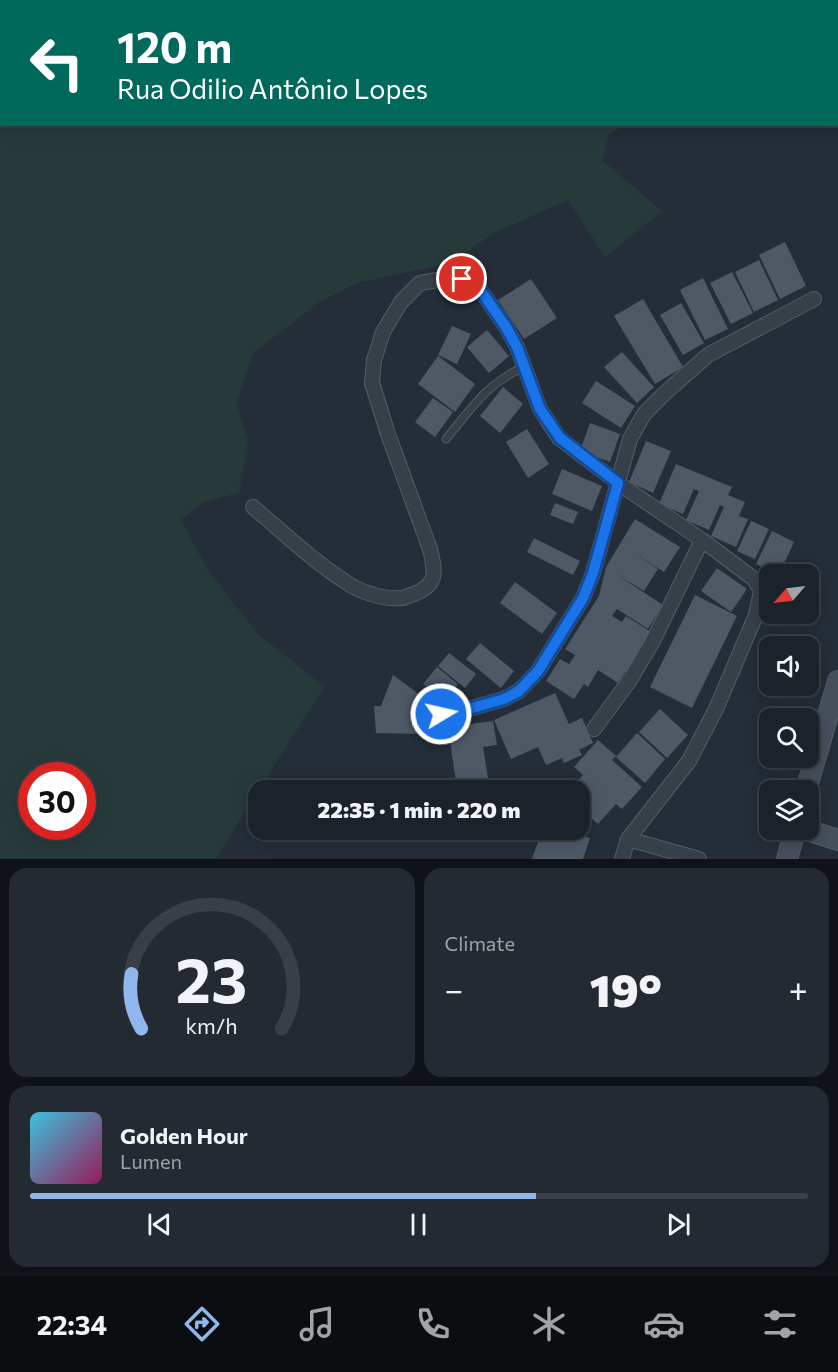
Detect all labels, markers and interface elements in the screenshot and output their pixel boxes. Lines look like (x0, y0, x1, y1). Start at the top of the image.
text: 120 m (117, 20, 232, 72)
icon: left (18, 24, 96, 102)
text: Rua Odilio Antônio Lopes (117, 72, 428, 105)
pin (436, 253, 487, 304)
icon: arrive (445, 262, 478, 295)
north arrow (759, 564, 819, 624)
map controls (759, 564, 819, 840)
button: sound (759, 636, 819, 696)
position arrow (409, 682, 473, 746)
button: search (759, 708, 819, 768)
speed limit sign: 30 (18, 762, 96, 840)
button: layers (759, 780, 819, 840)
text: 22:35 · 1 min · 220 m (318, 796, 520, 823)
text: Climate (445, 931, 515, 955)
text: 23 (176, 940, 248, 1016)
text: 19° (590, 961, 662, 1016)
text: − (445, 968, 463, 1009)
text: + (789, 968, 808, 1009)
text: km/h (186, 1013, 238, 1039)
text: Golden Hour (120, 1122, 248, 1149)
text: Lumen (120, 1149, 182, 1173)
icon: previous (143, 1208, 176, 1241)
icon: pause (402, 1208, 435, 1241)
icon: next (662, 1208, 695, 1241)
icon: directions (181, 1303, 223, 1345)
icon: music (296, 1303, 338, 1345)
icon: phone (412, 1303, 454, 1345)
icon: climate (528, 1303, 570, 1345)
icon: car (643, 1303, 685, 1345)
icon: filters (759, 1303, 801, 1345)
text: 22:34 (37, 1308, 107, 1341)

